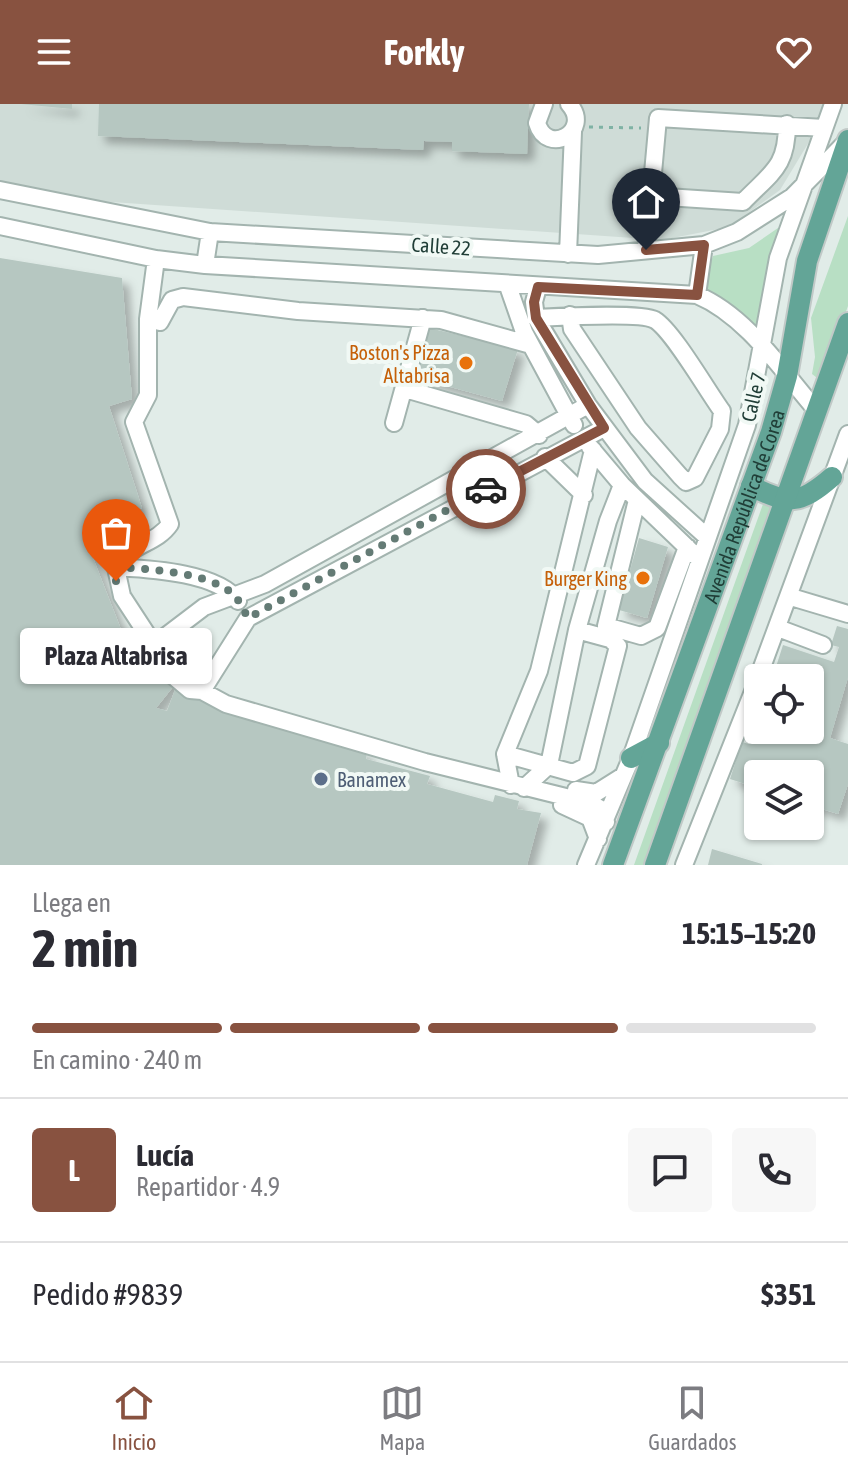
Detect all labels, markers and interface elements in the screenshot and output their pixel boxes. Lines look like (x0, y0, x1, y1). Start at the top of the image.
icon: menu (32, 30, 76, 74)
icon: heart (772, 30, 816, 74)
text: Forkly (383, 31, 465, 73)
pin (612, 168, 680, 250)
icon: home (624, 180, 668, 224)
street label: Calle 22 (411, 232, 471, 260)
place label: Boston's Pizza Altabrisa (349, 341, 450, 387)
marker: Boston's Pizza Altabrisa (457, 354, 475, 372)
street label: Calle 7 (736, 370, 770, 424)
street label: Avenida República de Corea (698, 407, 788, 606)
courier (446, 449, 526, 529)
icon: car (464, 467, 508, 511)
pin (82, 499, 150, 581)
icon: bag (94, 511, 138, 555)
place label: Burger King (544, 567, 627, 590)
marker: Burger King (634, 569, 652, 587)
callout: Plaza Altabrisa (20, 629, 212, 685)
text: Plaza Altabrisa (44, 641, 188, 671)
map controls (744, 664, 824, 840)
button: locate (744, 664, 824, 744)
button: layers (744, 760, 824, 840)
place label: Banamex (337, 768, 406, 791)
marker: Banamex (312, 770, 330, 788)
text: Llega en (32, 888, 111, 918)
text: 15:15–15:20 (682, 916, 816, 950)
text: 2 min (32, 918, 138, 978)
text: En camino · 240 m (32, 1045, 202, 1075)
button: chat (628, 1128, 712, 1212)
button: phone (732, 1128, 816, 1212)
text: Lucía (136, 1138, 194, 1172)
text: L (68, 1153, 80, 1187)
text: Repartidor · 4.9 (136, 1172, 280, 1202)
text: Pedido #9839 (32, 1277, 183, 1311)
text: $351 (761, 1277, 816, 1311)
tab: Inicio (112, 1381, 156, 1455)
tab: Mapa (380, 1381, 425, 1455)
tab: Guardados (648, 1381, 736, 1455)

